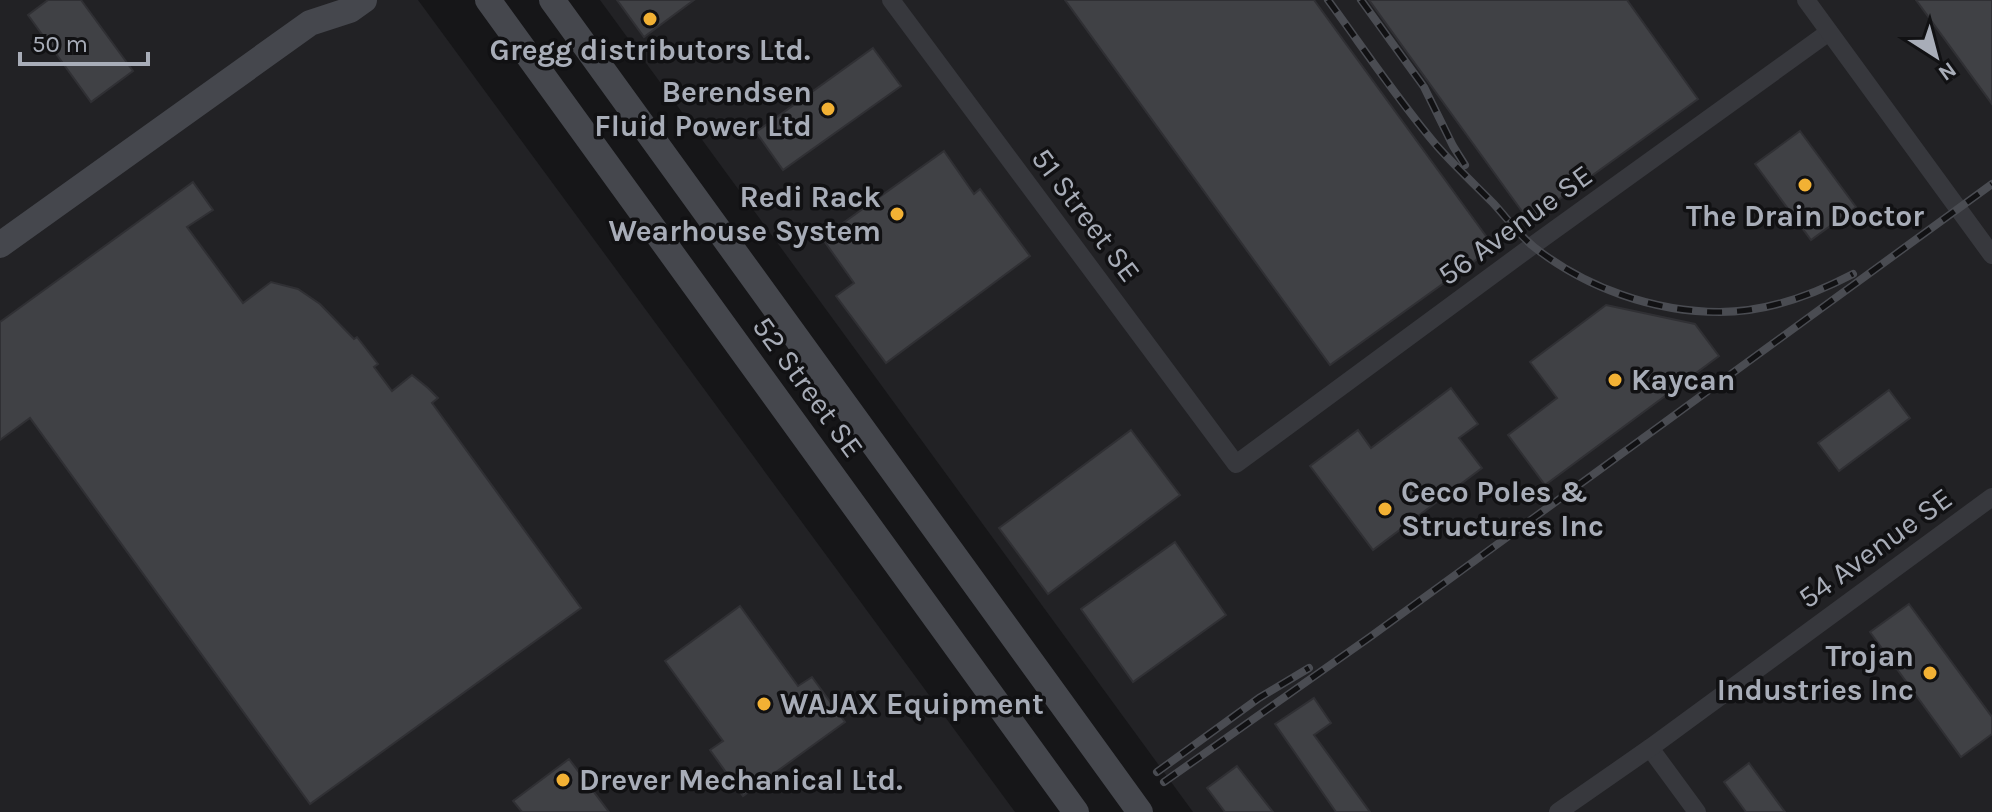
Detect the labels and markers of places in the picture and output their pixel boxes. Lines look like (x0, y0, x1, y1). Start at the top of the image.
marker: Gregg distributors Ltd. (641, 10, 659, 28)
place label: Gregg distributors Ltd. (490, 32, 810, 68)
place label: Berendsen Fluid Power Ltd (594, 74, 812, 144)
marker: Berendsen Fluid Power Ltd (819, 100, 837, 118)
marker: The Drain Doctor (1796, 176, 1814, 194)
place label: Redi Rack Wearhouse System (609, 179, 881, 249)
place label: The Drain Doctor (1686, 198, 1924, 234)
marker: Redi Rack Wearhouse System (888, 205, 906, 223)
place label: Kaycan (1631, 362, 1735, 398)
marker: Kaycan (1606, 371, 1624, 389)
place label: Ceco Poles & Structures Inc (1401, 474, 1604, 544)
marker: Ceco Poles & Structures Inc (1376, 500, 1394, 518)
place label: Trojan Industries Inc (1717, 638, 1914, 708)
marker: Trojan Industries Inc (1921, 664, 1939, 682)
place label: WAJAX Equipment (780, 686, 1044, 722)
marker: WAJAX Equipment (755, 695, 773, 713)
place label: Drever Mechanical Ltd. (579, 762, 903, 798)
marker: Drever Mechanical Ltd. (554, 771, 572, 789)

